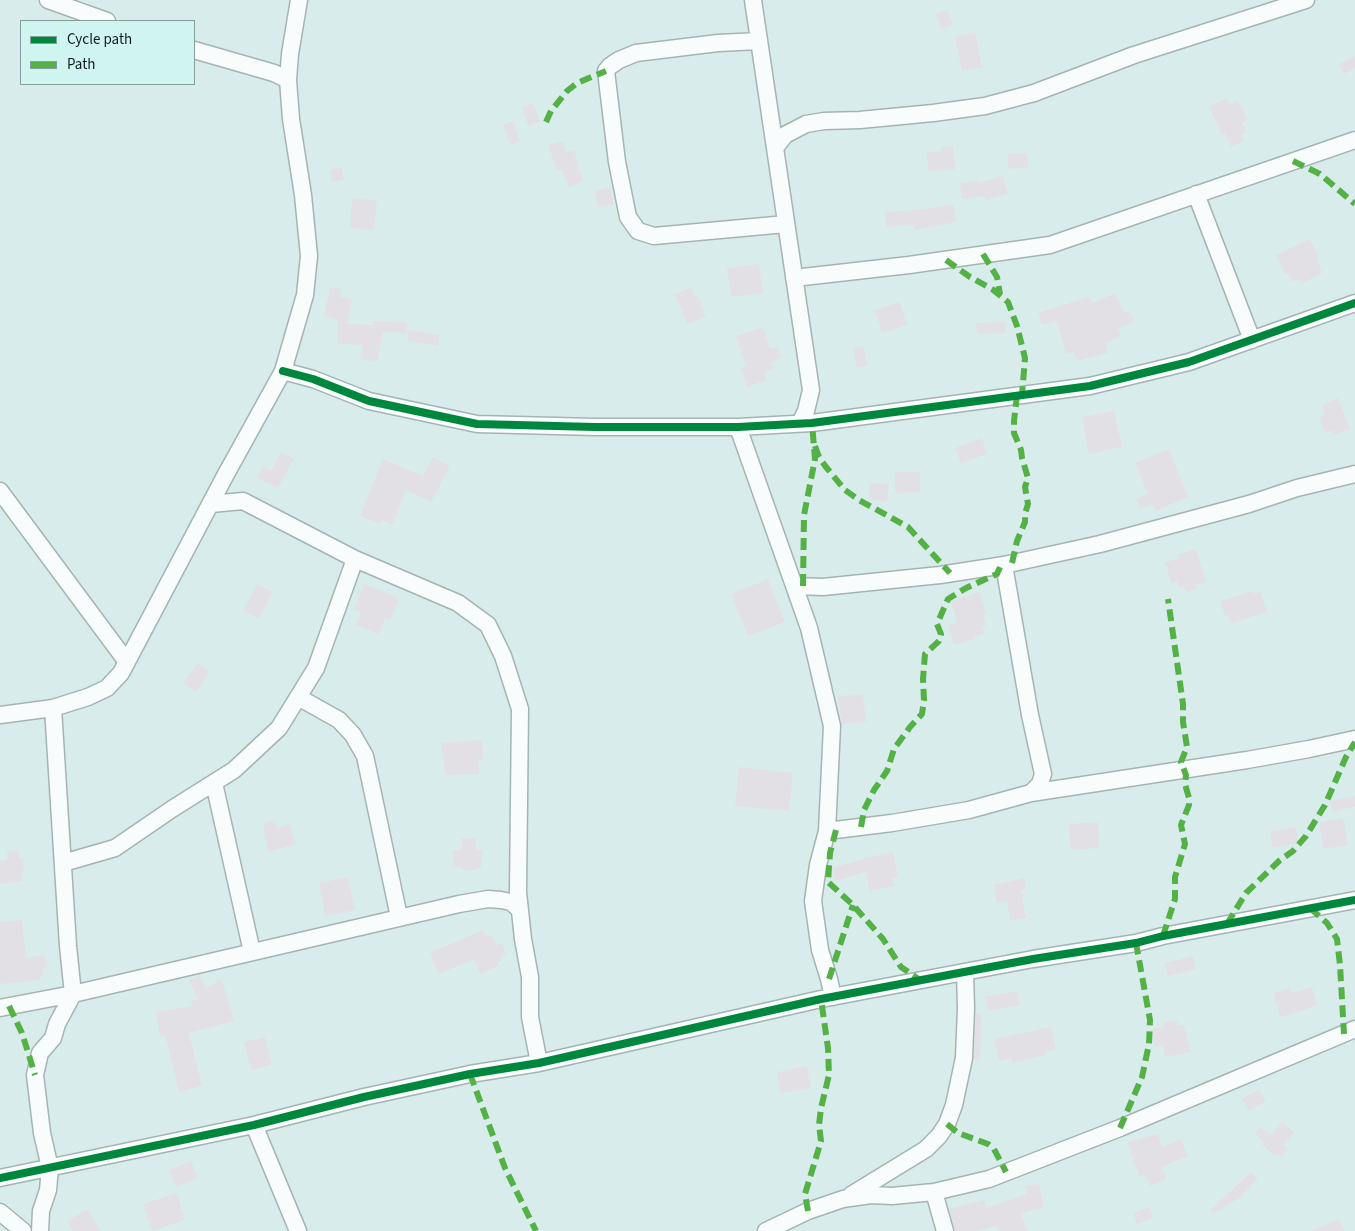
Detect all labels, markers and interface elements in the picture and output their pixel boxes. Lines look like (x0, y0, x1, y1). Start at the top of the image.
legend (20, 20, 195, 85)
text: Cycle path (67, 29, 132, 50)
text: Path (67, 54, 95, 75)

